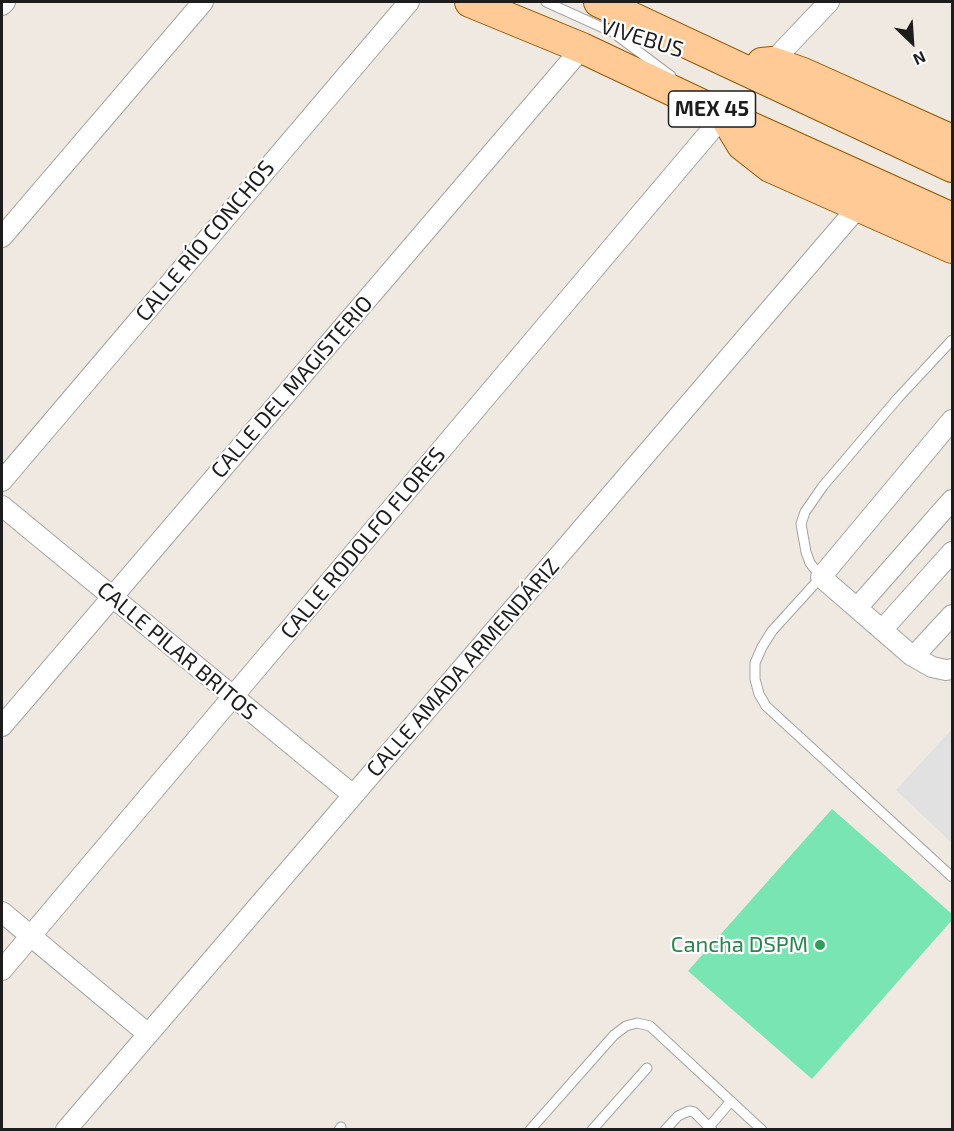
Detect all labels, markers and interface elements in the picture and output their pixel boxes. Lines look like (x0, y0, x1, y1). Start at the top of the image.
north arrow (882, 12, 942, 72)
street label: VIVEBUS (597, 13, 687, 63)
text: N (911, 48, 929, 70)
road number: MEX 45 (668, 91, 756, 127)
street label: CALLE RÍO CONCHOS (130, 155, 280, 327)
street label: CALLE DEL MAGISTERIO (206, 290, 378, 484)
street label: CALLE RODOLFO FLORES (275, 442, 451, 644)
street label: CALLE AMADA ARMENDÁRIZ (361, 554, 565, 782)
street label: CALLE PILAR BRITOS (92, 576, 262, 726)
place label: Cancha DSPM (671, 932, 808, 958)
marker: Cancha DSPM (813, 938, 827, 952)

